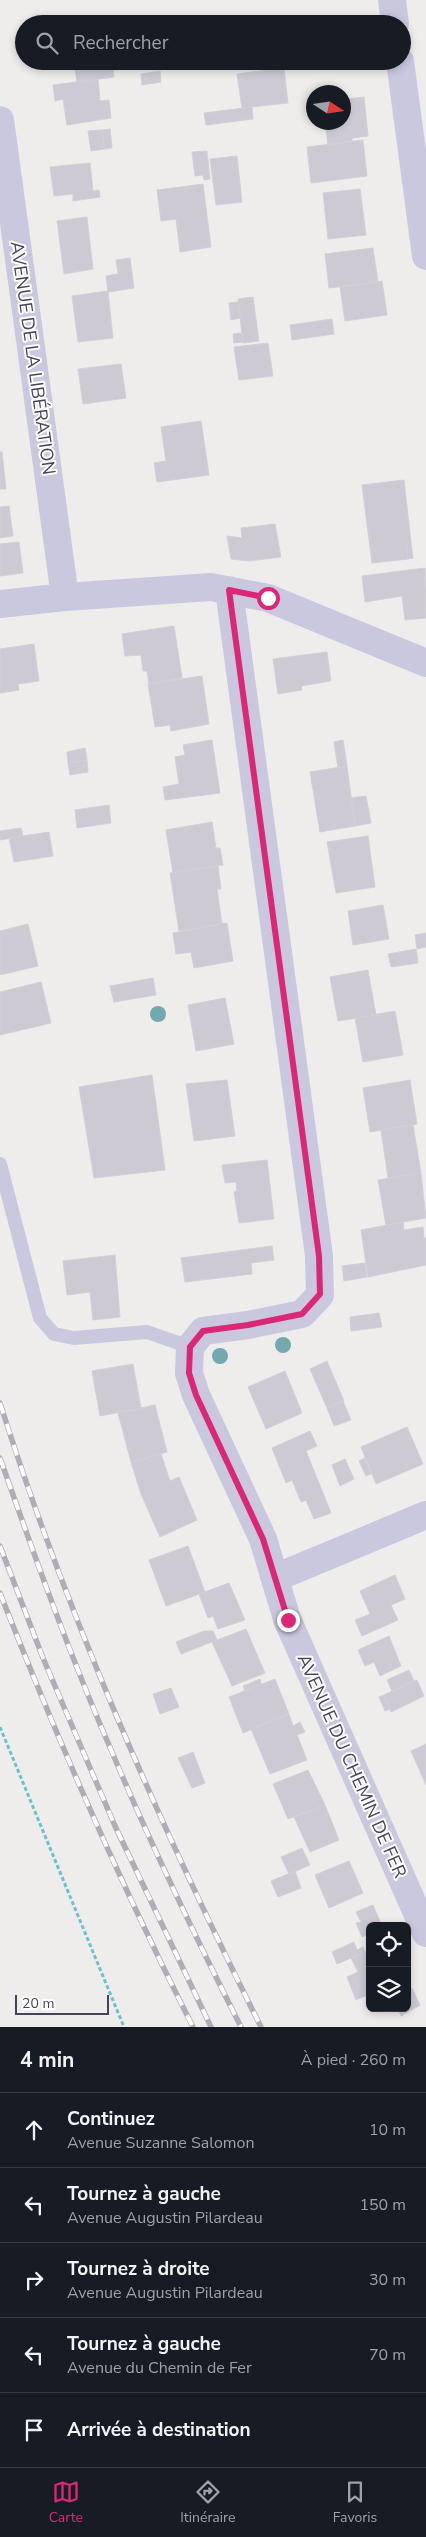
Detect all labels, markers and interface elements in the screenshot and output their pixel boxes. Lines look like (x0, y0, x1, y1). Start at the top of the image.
search box (15, 15, 411, 70)
icon: search (33, 29, 61, 57)
text: Rechercher (73, 30, 168, 56)
north arrow (306, 85, 351, 130)
street label: AVENUE DE LA LIBÉRATION (5, 240, 61, 476)
route start (257, 587, 280, 610)
route end (277, 1609, 300, 1632)
street label: AVENUE DU CHEMIN DE FER (292, 1650, 412, 1882)
map controls (366, 1922, 411, 2012)
button: locate (366, 1922, 411, 1967)
button: layers (366, 1967, 411, 2012)
scale bar (15, 1992, 109, 2015)
text: 20 m (22, 1994, 54, 2013)
text: 4 min (20, 2046, 74, 2074)
text: À pied · 260 m (301, 2049, 406, 2071)
text: Continuez (67, 2106, 155, 2132)
icon: ahead (20, 2116, 48, 2144)
text: 10 m (369, 2119, 406, 2141)
text: Avenue Suzanne Salomon (67, 2132, 255, 2154)
text: Tournez à gauche (67, 2181, 221, 2207)
icon: left (20, 2191, 48, 2219)
text: 150 m (359, 2194, 406, 2216)
text: Avenue Augustin Pilardeau (67, 2207, 263, 2229)
text: Tournez à droite (67, 2256, 210, 2282)
icon: right (20, 2266, 48, 2294)
text: 30 m (369, 2269, 406, 2291)
text: Avenue Augustin Pilardeau (67, 2282, 263, 2304)
text: Tournez à gauche (67, 2331, 221, 2357)
icon: left (20, 2341, 48, 2369)
text: 70 m (369, 2344, 406, 2366)
text: Avenue du Chemin de Fer (67, 2357, 252, 2379)
icon: arrive (20, 2416, 48, 2444)
text: Arrivée à destination (67, 2417, 251, 2443)
tab: Carte (49, 2478, 83, 2527)
tab: Itinéraire (180, 2478, 235, 2527)
tab: Favoris (333, 2478, 377, 2527)

